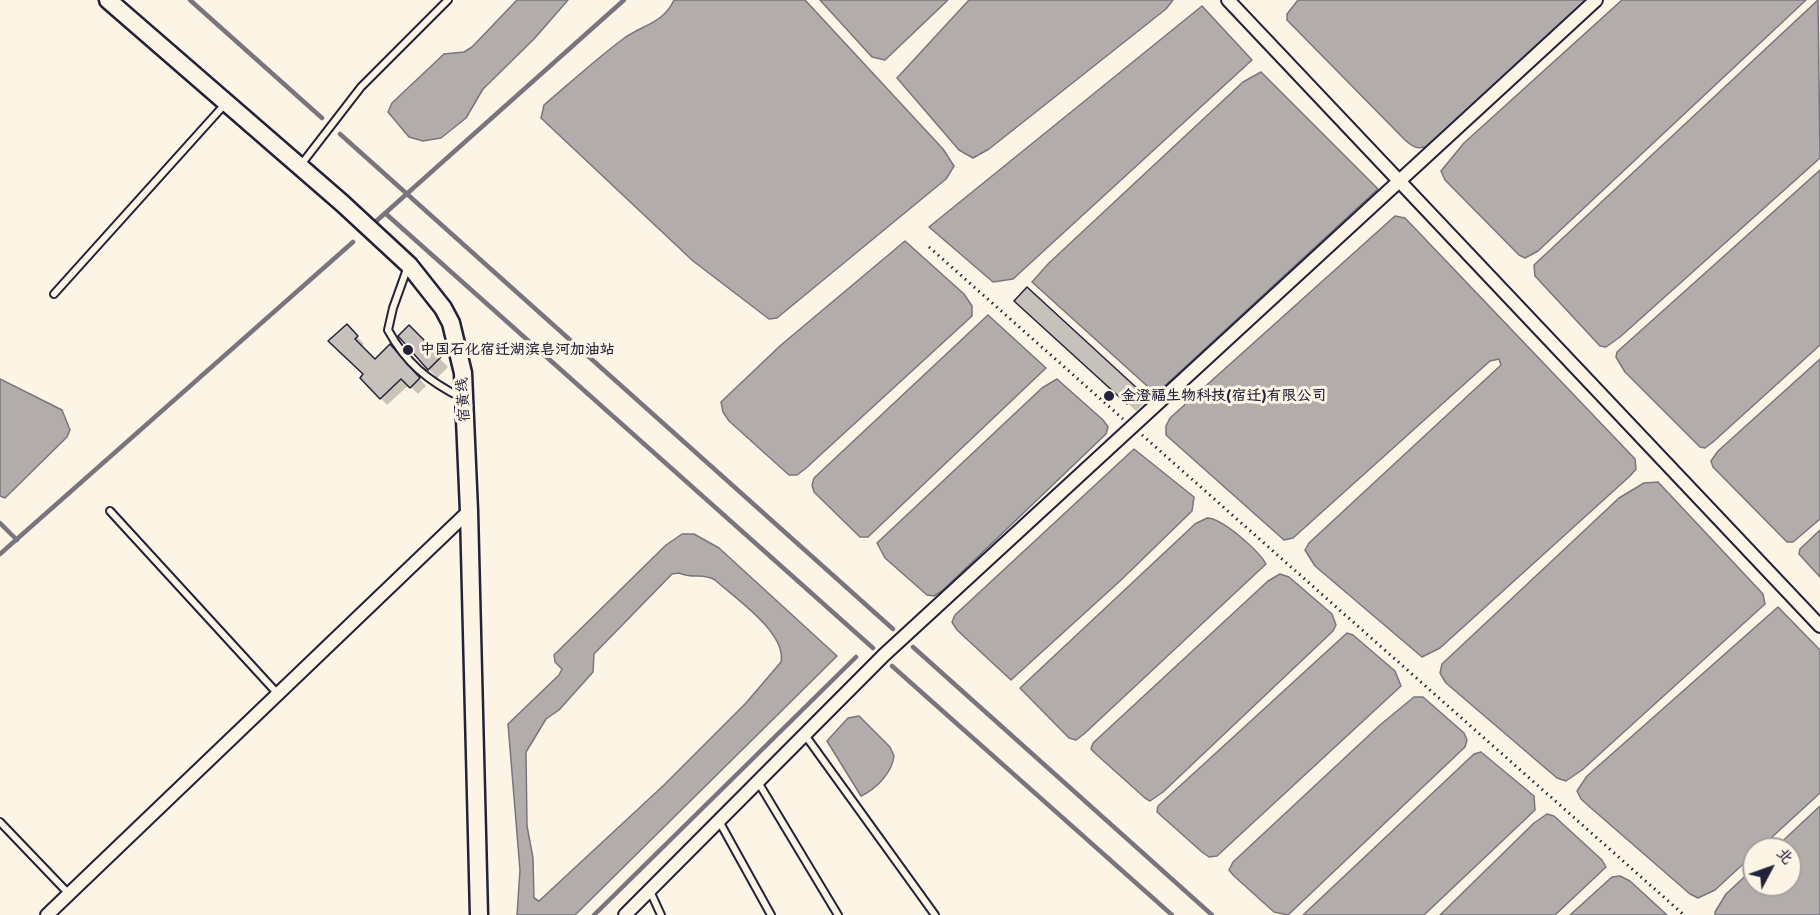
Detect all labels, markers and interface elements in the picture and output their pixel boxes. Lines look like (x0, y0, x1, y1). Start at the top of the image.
place label: 中国石化宿迁湖滨皂河加油站 (420, 341, 615, 359)
marker: 中国石化宿迁湖滨皂河加油站 (401, 343, 415, 357)
street label: 宿黄线 (454, 377, 474, 423)
place label: 金澄福生物科技(宿迁)有限公司 (1121, 387, 1327, 405)
marker: 金澄福生物科技(宿迁)有限公司 (1102, 389, 1116, 403)
north arrow (1742, 837, 1802, 897)
text: 北 (1772, 844, 1797, 868)

